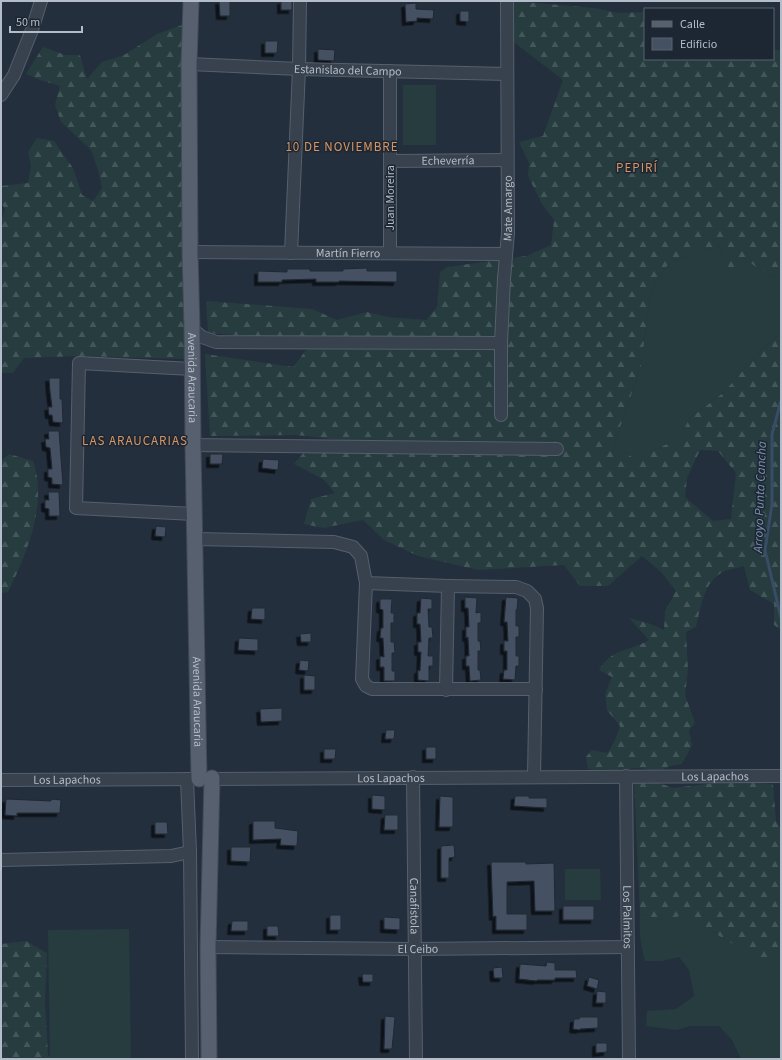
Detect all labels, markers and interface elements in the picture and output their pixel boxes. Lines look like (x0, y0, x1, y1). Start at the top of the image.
scale bar (10, 8, 82, 34)
legend (644, 8, 774, 60)
text: 50 m (16, 14, 40, 31)
text: Calle (680, 16, 705, 33)
text: Edificio (680, 36, 717, 53)
street label: Estanislao del Campo (294, 60, 402, 80)
district label: 10 DE NOVIEMBRE (285, 138, 399, 156)
street label: Echeverría (421, 152, 475, 169)
district label: PEPIRÍ (616, 159, 658, 177)
street label: Juan Moreira (382, 165, 399, 231)
street label: Mate Amargo (499, 175, 517, 242)
street label: Martín Fierro (316, 244, 380, 262)
street label: Avenida Araucaria (184, 333, 201, 423)
district label: LAS ARAUCARIAS (82, 432, 188, 450)
water label: Arroyo Punta Cancha (749, 441, 771, 554)
street label: Avenida Araucaria (188, 657, 207, 747)
street label: Los Lapachos (681, 768, 749, 785)
street label: Los Lapachos (357, 769, 425, 787)
street label: Los Lapachos (33, 771, 101, 788)
street label: Canafistola (406, 878, 423, 934)
street label: Los Palmitos (619, 885, 636, 949)
street label: El Ceibo (398, 940, 438, 958)

